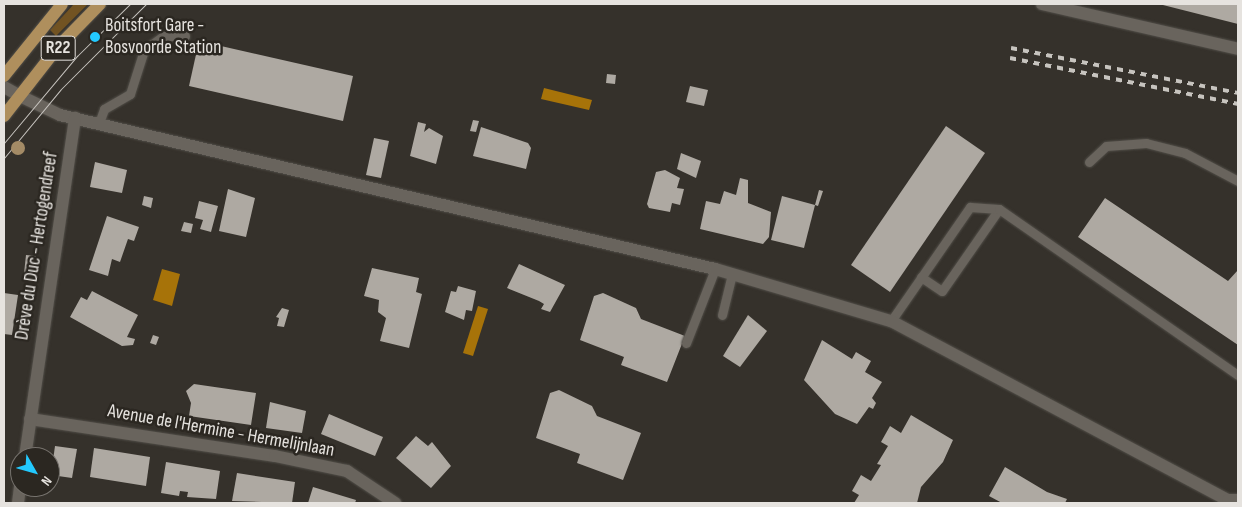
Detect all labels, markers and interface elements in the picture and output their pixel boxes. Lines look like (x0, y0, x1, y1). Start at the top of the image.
place label: Boitsfort Gare - Bosvoorde Station (105, 15, 221, 59)
marker: Boitsfort Gare - Bosvoorde Station (89, 31, 101, 43)
road number: R22 (40, 32, 76, 64)
street label: Drève du Duc - Hertogendreef (11, 150, 63, 342)
street label: Avenue de l'Hermine - Hermelijnlaan (106, 400, 336, 462)
north arrow (10, 447, 60, 497)
text: N (37, 473, 55, 489)

